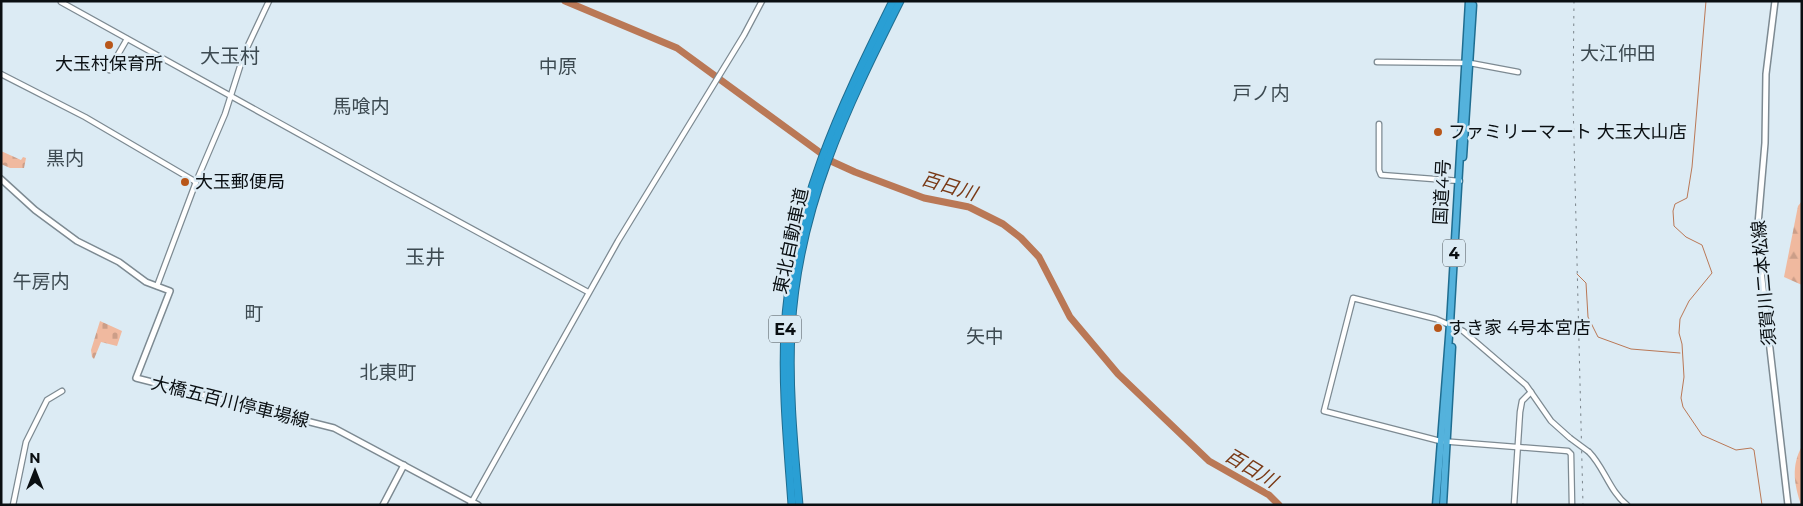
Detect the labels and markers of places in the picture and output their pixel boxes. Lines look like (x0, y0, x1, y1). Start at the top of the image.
marker: 大玉村保育所 (103, 39, 115, 51)
place label: 大玉村保育所 (55, 53, 163, 75)
place label: ファミリーマート 大玉大山店 (1448, 121, 1687, 143)
marker: ファミリーマート 大玉大山店 (1432, 126, 1444, 138)
place label: 大玉郵便局 (195, 171, 285, 193)
marker: 大玉郵便局 (179, 176, 191, 188)
place label: すき家 4号本宮店 (1448, 317, 1591, 339)
marker: すき家 4号本宮店 (1432, 322, 1444, 334)

